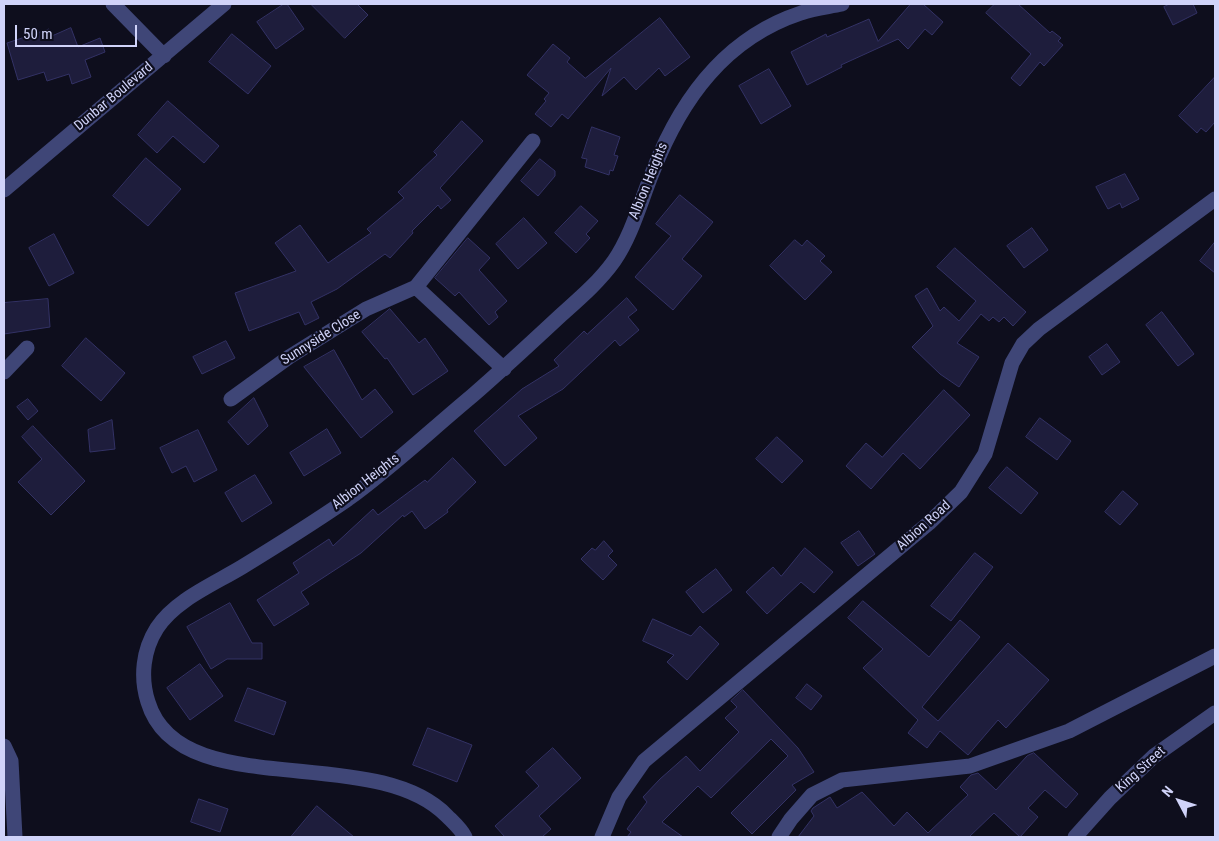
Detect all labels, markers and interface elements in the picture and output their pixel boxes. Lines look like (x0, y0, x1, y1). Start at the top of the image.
scale bar (18, 15, 140, 47)
text: 50 m (23, 25, 53, 43)
street label: Dunbar Boulevard (71, 59, 157, 135)
street label: Albion Heights (626, 140, 672, 222)
street label: Sunnyside Close (278, 307, 364, 369)
street label: Albion Heights (329, 450, 403, 514)
street label: Albion Road (894, 497, 954, 555)
street label: King Street (1113, 743, 1169, 797)
north arrow (1154, 776, 1204, 826)
text: N (1159, 783, 1176, 800)

